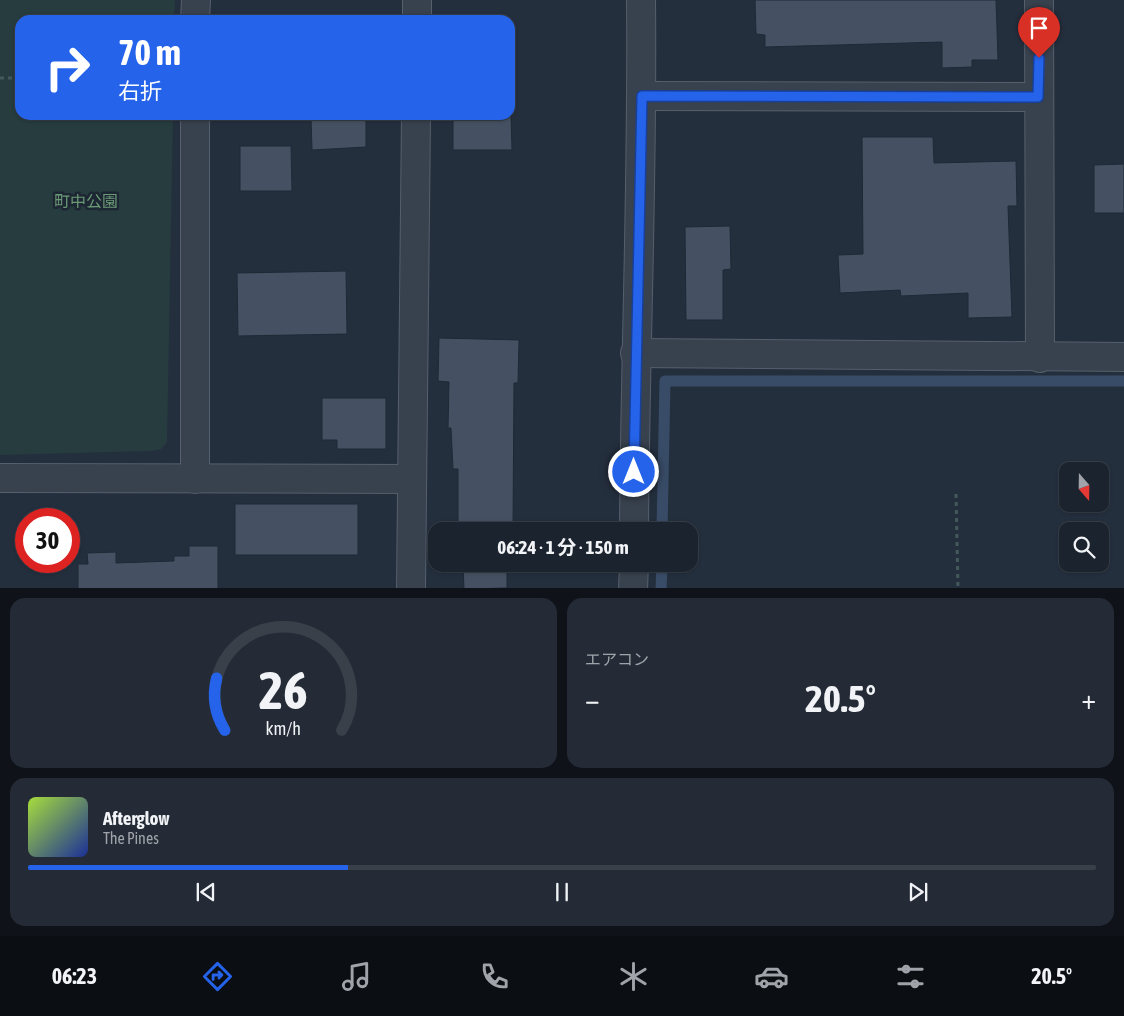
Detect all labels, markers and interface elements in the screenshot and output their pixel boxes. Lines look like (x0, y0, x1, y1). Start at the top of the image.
pin (1018, 7, 1060, 58)
icon: arrive (1025, 14, 1053, 42)
text: 70 m (118, 32, 181, 72)
icon: right (35, 35, 100, 100)
text: 右折 (118, 78, 162, 104)
park label: 町中公園 (54, 192, 118, 210)
position arrow (607, 445, 659, 497)
north arrow (1059, 462, 1109, 512)
map controls (1059, 462, 1109, 572)
speed limit sign: 30 (15, 508, 80, 573)
button: search (1059, 522, 1109, 572)
text: 06:24 · 1 分 · 150 m (497, 536, 629, 558)
text: エアコン (585, 650, 649, 668)
text: 26 (259, 660, 308, 720)
text: 20.5° (805, 677, 876, 720)
text: − (585, 683, 600, 715)
text: + (1081, 683, 1096, 715)
text: km/h (266, 718, 301, 739)
text: Afterglow (103, 807, 170, 829)
text: The Pines (103, 829, 159, 847)
icon: previous (192, 878, 220, 906)
icon: pause (548, 878, 576, 906)
icon: next (904, 878, 932, 906)
icon: directions (200, 959, 235, 994)
icon: music (339, 959, 374, 994)
icon: phone (477, 959, 512, 994)
icon: climate (616, 959, 651, 994)
icon: car (754, 959, 789, 994)
icon: filters (893, 959, 928, 994)
text: 06:23 (52, 963, 97, 989)
text: 20.5° (1031, 963, 1072, 989)

